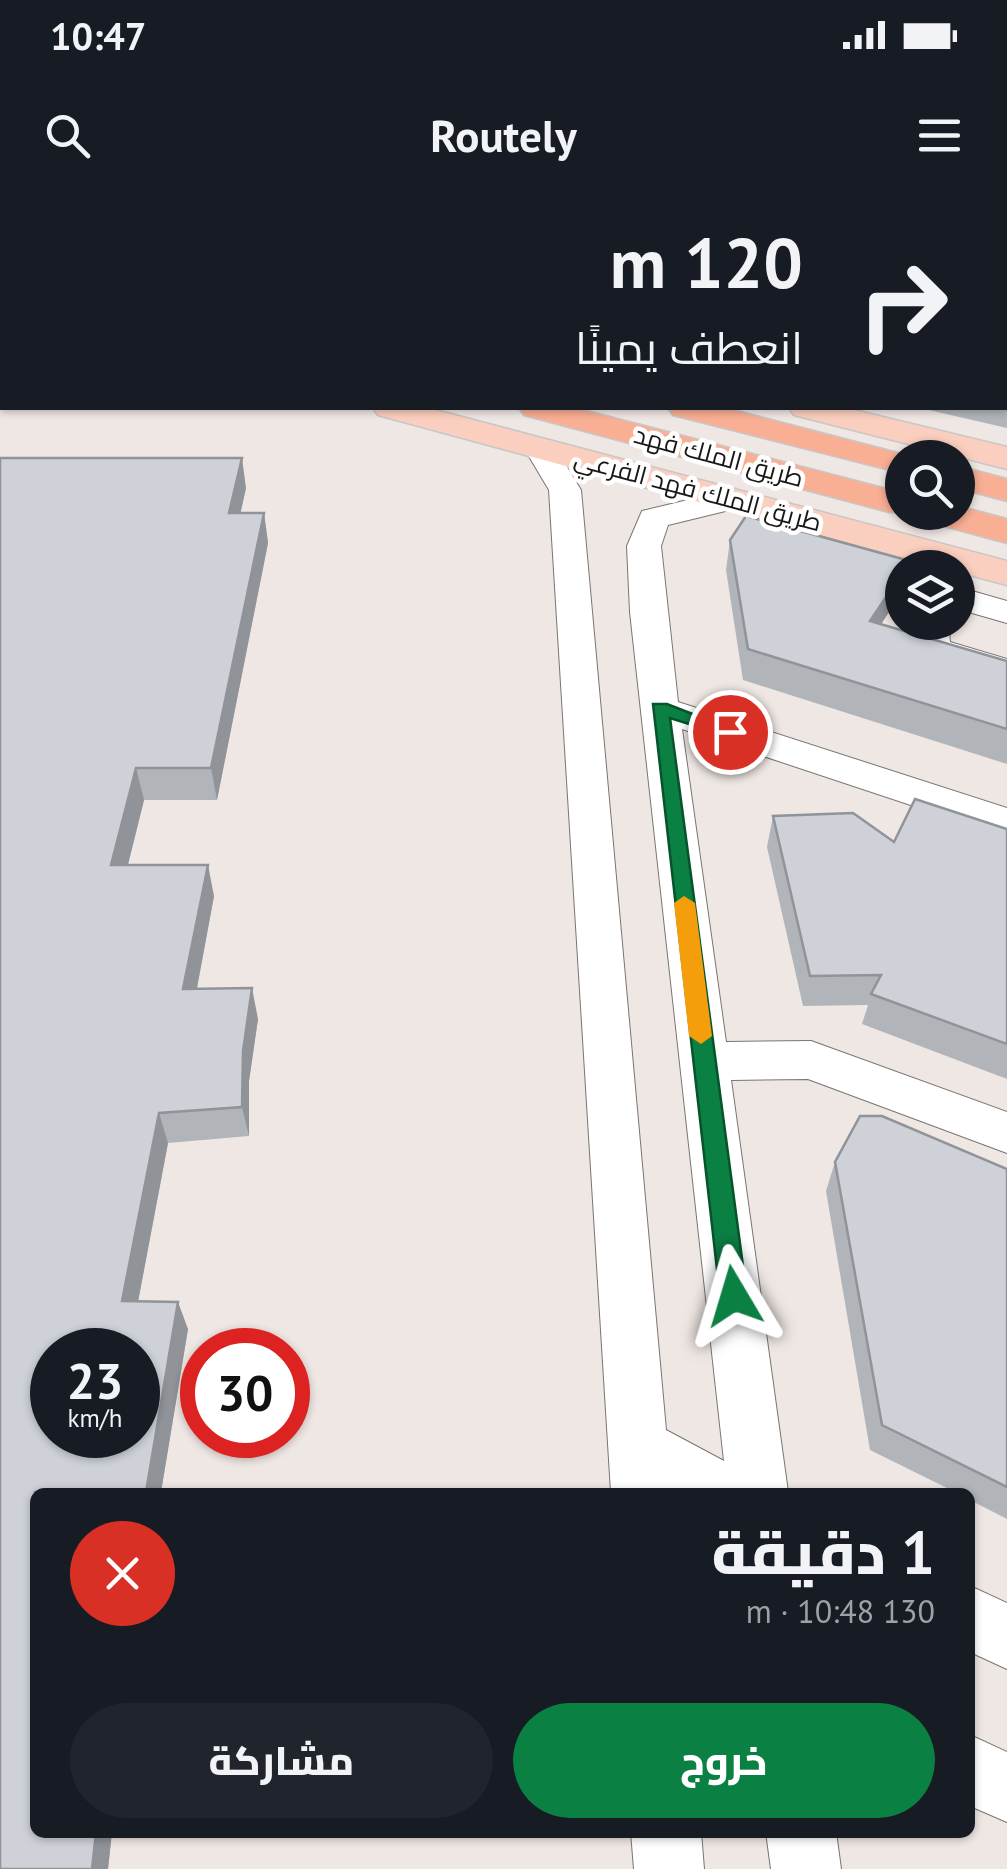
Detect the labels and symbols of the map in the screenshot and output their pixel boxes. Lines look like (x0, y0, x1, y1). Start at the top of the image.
street label: طريق الملك فهد (631, 418, 807, 494)
street label: طريق الملك فهد الفرعي (570, 442, 825, 542)
pin (688, 690, 773, 775)
position arrow (682, 1244, 786, 1348)
speed limit sign: 30 (180, 1328, 310, 1458)

